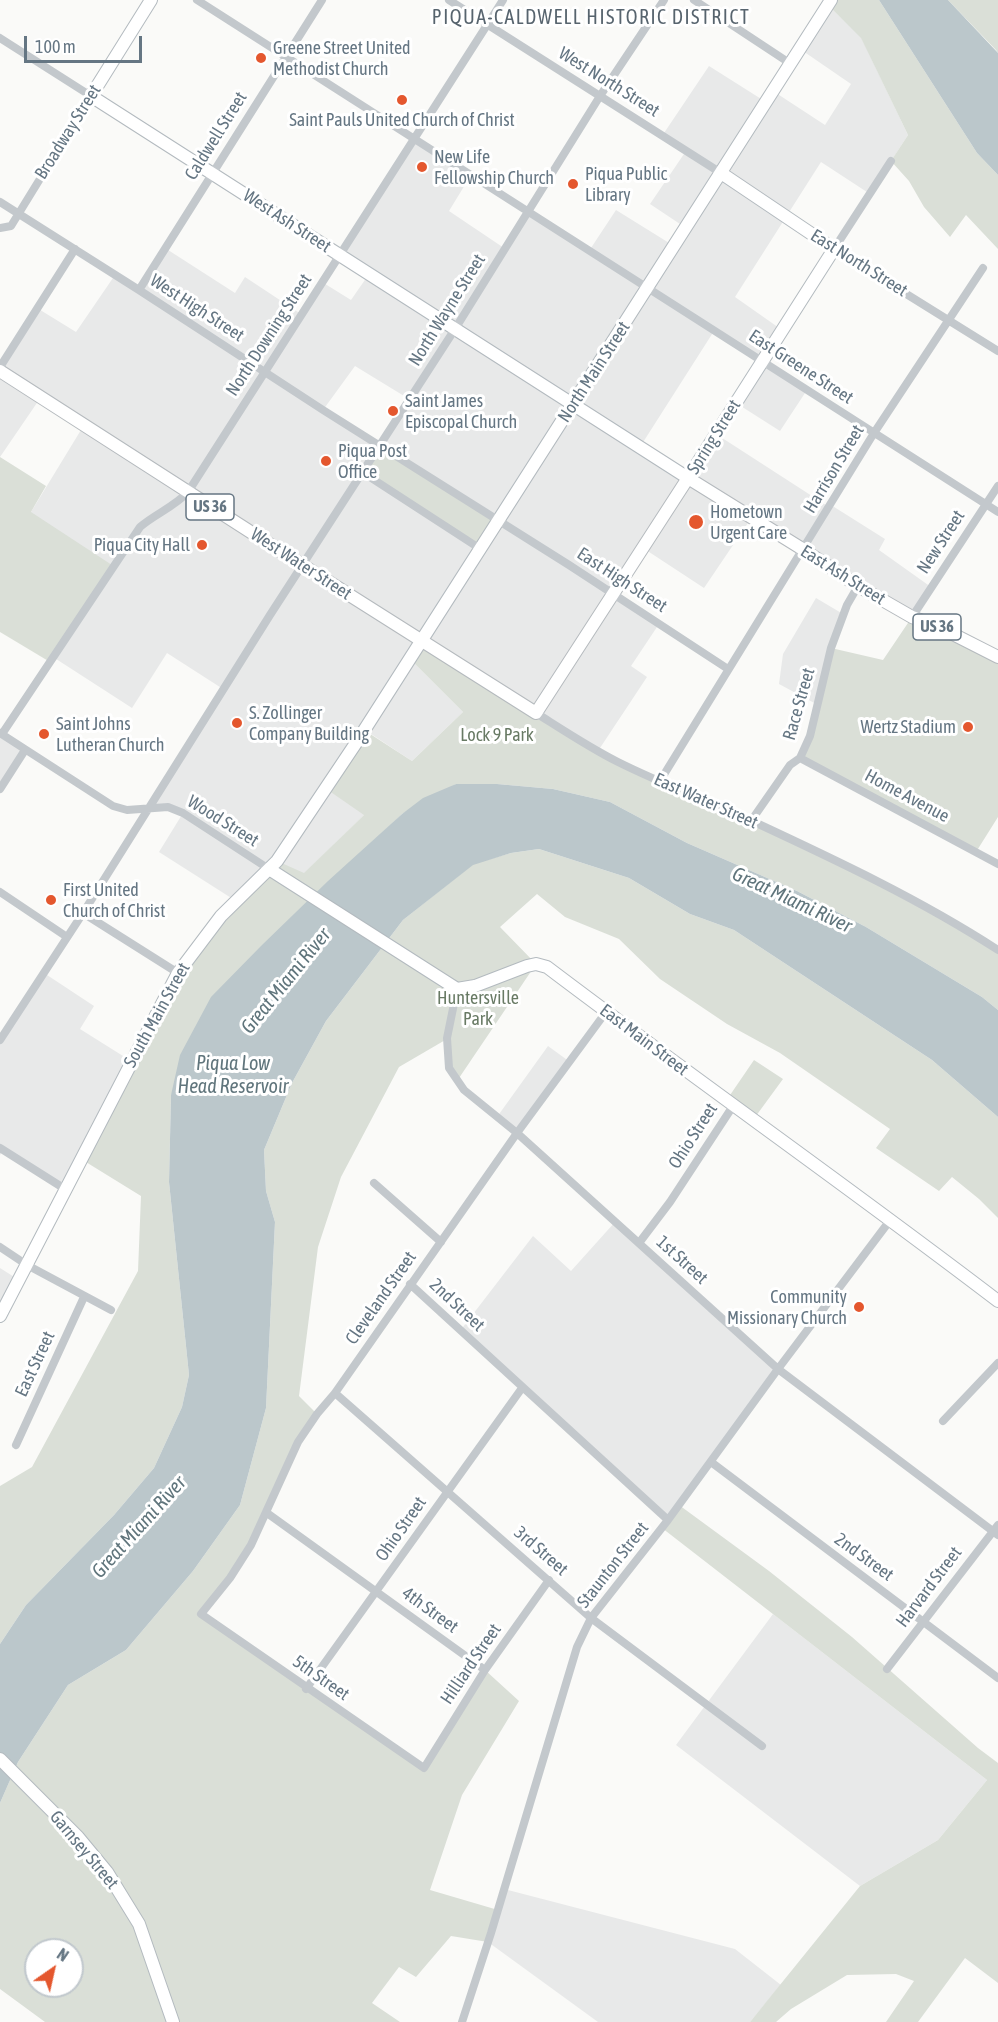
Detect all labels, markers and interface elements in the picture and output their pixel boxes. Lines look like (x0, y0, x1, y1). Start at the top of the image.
district label: PIQUA-CALDWELL HISTORIC DISTRICT (432, 6, 750, 30)
scale bar (27, 24, 146, 62)
text: 100 m (35, 36, 76, 57)
place label: Greene Street United Methodist Church (273, 37, 411, 80)
street label: West North Street (555, 42, 663, 122)
marker: Greene Street United Methodist Church (254, 51, 268, 65)
street label: Broadway Street (30, 81, 106, 183)
street label: Caldwell Street (180, 88, 252, 184)
marker: Saint Pauls United Church of Christ (395, 93, 409, 107)
place label: Saint Pauls United Church of Christ (289, 109, 515, 131)
place label: New Life Fellowship Church (434, 146, 554, 188)
marker: New Life Fellowship Church (415, 160, 429, 174)
place label: Piqua Public Library (585, 163, 667, 206)
marker: Piqua Public Library (566, 177, 580, 191)
street label: West Ash Street (239, 185, 335, 257)
street label: East North Street (807, 225, 911, 301)
street label: North Wayne Street (404, 250, 490, 370)
street label: West High Street (146, 270, 248, 346)
street label: North Downing Street (222, 270, 316, 400)
street label: North Main Street (553, 318, 635, 426)
street label: East Greene Street (745, 325, 857, 409)
place label: Saint James Episcopal Church (405, 390, 517, 432)
street label: Spring Street (683, 396, 745, 478)
marker: Saint James Episcopal Church (386, 404, 400, 418)
street label: Harrison Street (799, 421, 869, 517)
place label: Piqua Post Office (338, 440, 407, 482)
marker: Piqua Post Office (319, 454, 333, 468)
road number: US 36 (186, 494, 234, 520)
place label: Hometown Urgent Care (710, 501, 787, 544)
street label: New Street (913, 506, 969, 578)
marker: Hometown Urgent Care (687, 513, 705, 531)
street label: West Water Street (246, 523, 356, 605)
place label: Piqua City Hall (94, 534, 190, 556)
marker: Piqua City Hall (195, 538, 209, 552)
street label: East Ash Street (797, 540, 889, 610)
street label: East High Street (573, 543, 671, 617)
road number: US 36 (913, 614, 961, 640)
street label: Race Street (778, 665, 820, 743)
place label: S. Zollinger Company Building (249, 702, 369, 744)
place label: Saint Johns Lutheran Church (56, 713, 164, 756)
marker: S. Zollinger Company Building (230, 716, 244, 730)
place label: Wertz Stadium (861, 716, 956, 738)
marker: Wertz Stadium (961, 720, 975, 734)
park label: Lock 9 Park (460, 724, 534, 746)
marker: Saint Johns Lutheran Church (37, 727, 51, 741)
street label: Home Avenue (861, 765, 953, 827)
street label: East Water Street (651, 768, 761, 834)
street label: Wood Street (183, 791, 263, 851)
water label: Great Miami River (728, 862, 856, 938)
place label: First United Church of Christ (63, 879, 165, 922)
marker: First United Church of Christ (44, 893, 58, 907)
water label: Great Miami River (236, 923, 336, 1039)
street label: South Main Street (119, 959, 195, 1071)
park label: Huntersville Park (437, 987, 519, 1030)
street label: East Main Street (595, 1000, 693, 1080)
water label: Piqua Low Head Reservoir (178, 1052, 288, 1099)
street label: Ohio Street (664, 1099, 722, 1173)
street label: 1st Street (652, 1231, 712, 1289)
street label: Cleveland Street (341, 1247, 421, 1349)
street label: 2nd Street (425, 1274, 489, 1336)
place label: Community Missionary Church (727, 1286, 847, 1328)
marker: Community Missionary Church (852, 1300, 866, 1314)
street label: East Street (11, 1328, 59, 1400)
water label: Great Miami River (87, 1471, 191, 1583)
street label: Ohio Street (371, 1493, 431, 1565)
street label: Staunton Street (573, 1518, 653, 1612)
street label: 3rd Street (510, 1522, 572, 1580)
street label: 2nd Street (830, 1528, 898, 1586)
street label: Harvard Street (892, 1542, 966, 1632)
street label: 4th Street (398, 1582, 462, 1638)
street label: Hilliard Street (436, 1620, 506, 1708)
street label: 5th Street (288, 1651, 354, 1705)
street label: Garnsey Street (45, 1806, 123, 1894)
north arrow (24, 1938, 84, 1998)
text: N (54, 1945, 72, 1965)

